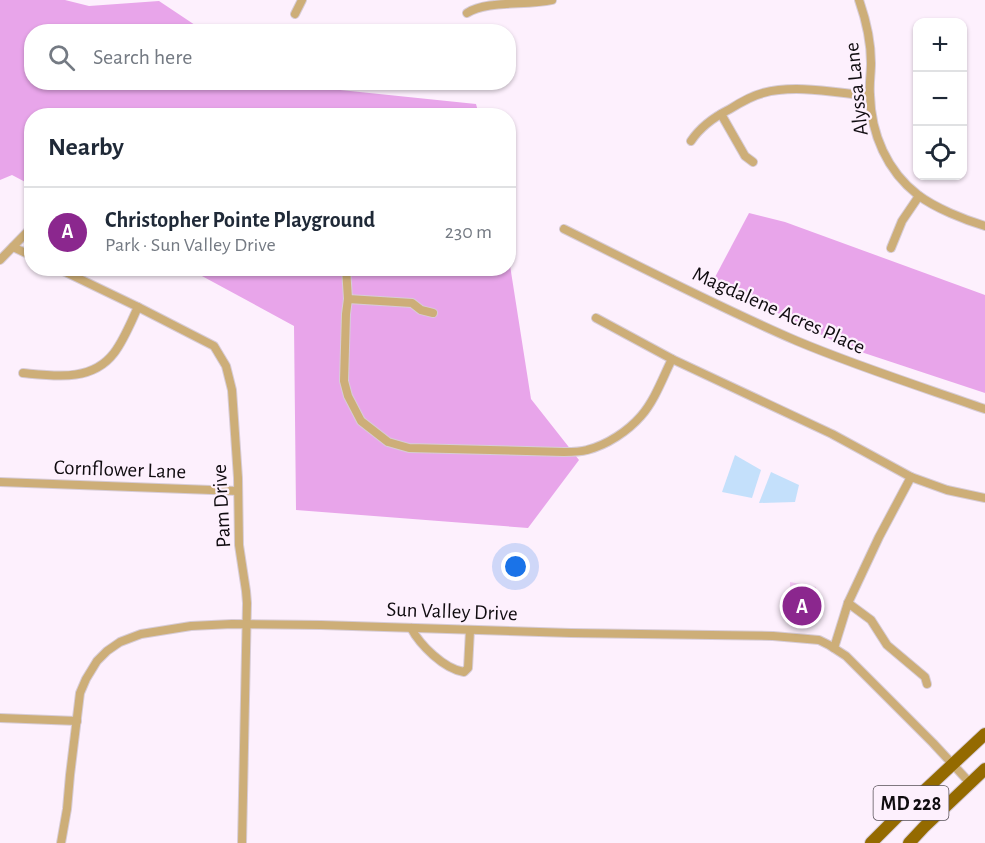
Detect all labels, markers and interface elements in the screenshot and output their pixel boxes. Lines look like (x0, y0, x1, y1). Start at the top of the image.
map controls (913, 18, 967, 180)
button: + (913, 18, 967, 72)
search box (24, 24, 516, 90)
icon: search (45, 41, 78, 74)
street label: Alyssa Lane (841, 41, 872, 137)
text: Search here (93, 46, 192, 68)
button: − (913, 72, 967, 126)
button: locate (913, 126, 967, 180)
text: Nearby (48, 134, 124, 160)
text: Christopher Pointe Playground (105, 209, 375, 231)
text: A (62, 222, 74, 242)
text: 230 m (445, 222, 492, 242)
text: Park · Sun Valley Drive (105, 235, 276, 255)
street label: Magdalene Acres Place (689, 263, 868, 358)
street label: Cornflower Lane (53, 457, 187, 482)
street label: Pam Drive (209, 464, 234, 548)
your location (501, 552, 530, 581)
pin: A (782, 584, 822, 628)
street label: Sun Valley Drive (386, 599, 518, 624)
road number: MD 228 (874, 786, 948, 820)

